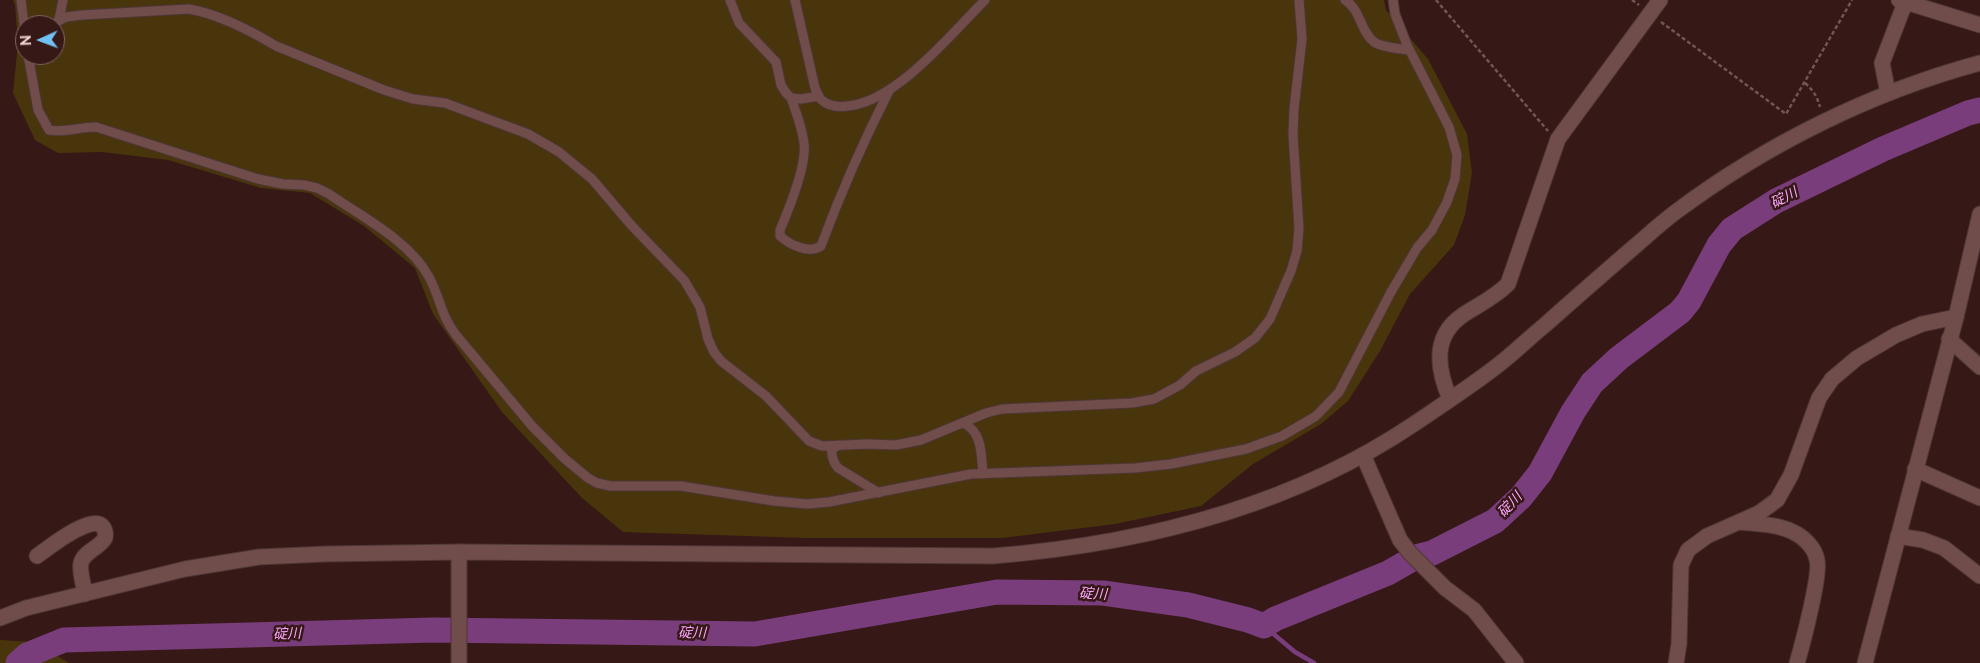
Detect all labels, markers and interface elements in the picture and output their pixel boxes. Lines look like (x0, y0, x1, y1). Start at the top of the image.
north arrow (15, 15, 65, 65)
text: N (18, 35, 34, 46)
water label: 碇川 (1768, 184, 1800, 212)
water label: 碇川 (1494, 489, 1526, 521)
water label: 碇川 (1079, 585, 1107, 603)
water label: 碇川 (678, 624, 706, 642)
water label: 碇川 (273, 625, 301, 643)

